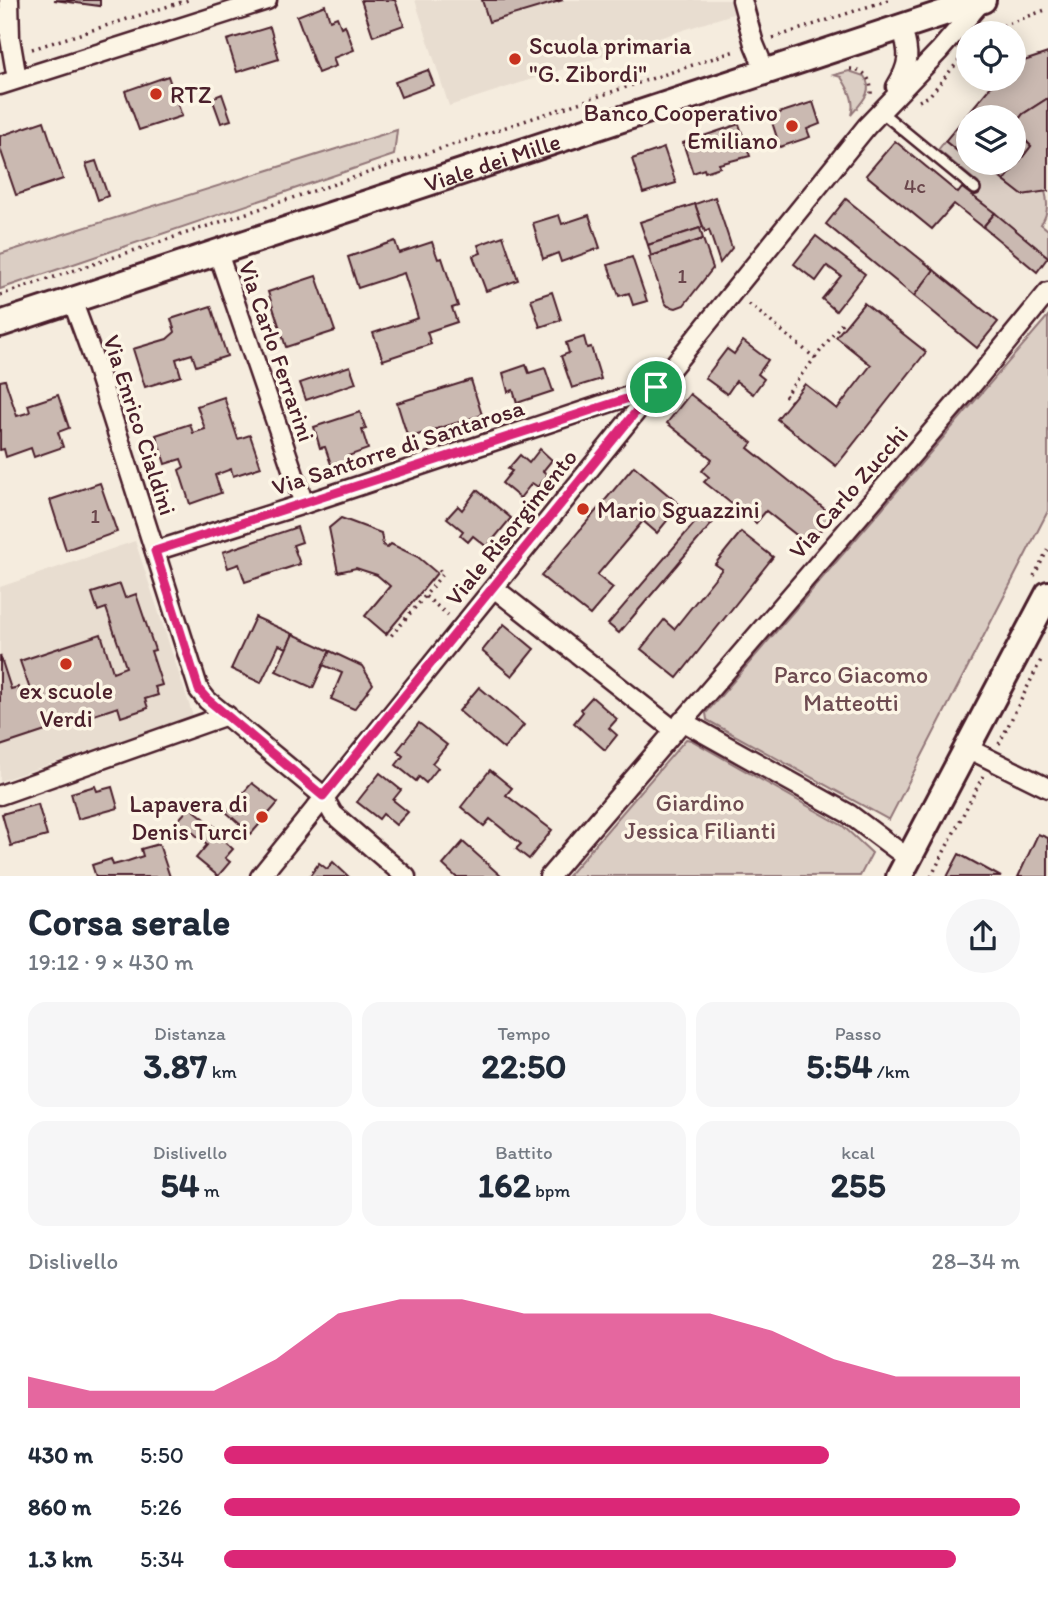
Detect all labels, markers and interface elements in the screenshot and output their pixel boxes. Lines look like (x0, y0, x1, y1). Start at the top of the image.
map controls (956, 21, 1026, 175)
button: locate (956, 21, 1026, 91)
place label: Scuola primaria "G. Zibordi" (529, 31, 692, 88)
marker: Scuola primaria "G. Zibordi" (507, 51, 523, 67)
place label: RTZ (170, 80, 212, 109)
marker: RTZ (148, 86, 164, 102)
place label: Banco Cooperativo Emiliano (584, 98, 778, 155)
button: layers (956, 105, 1026, 175)
marker: Banco Cooperativo Emiliano (784, 118, 800, 134)
street label: Viale dei Mille (420, 126, 564, 198)
house number: 4c (904, 173, 926, 198)
street label: Via Carlo Ferrarini (232, 257, 322, 445)
house number: 1 (677, 263, 687, 288)
street label: Via Enrico Cialdini (97, 331, 183, 519)
pin (626, 357, 686, 417)
icon: arrive (637, 368, 675, 406)
street label: Via Santorre di Santarosa (268, 392, 528, 501)
street label: Via Carlo Zucchi (782, 419, 914, 565)
street label: Viale Risorgimento (439, 443, 583, 611)
place label: Mario Sguazzini (597, 495, 760, 524)
marker: Mario Sguazzini (575, 501, 591, 517)
house number: 1 (90, 503, 100, 528)
marker: ex scuole Verdi (58, 656, 74, 672)
park label: Parco Giacomo Matteotti (774, 660, 928, 717)
place label: ex scuole Verdi (19, 676, 113, 733)
park label: Giardino Jessica Filianti (624, 788, 776, 845)
place label: Lapavera di Denis Turci (129, 789, 248, 846)
marker: Lapavera di Denis Turci (254, 809, 270, 825)
text: Corsa serale (28, 899, 230, 945)
button: share (946, 899, 1020, 973)
text: 19:12 · 9 × 430 m (28, 948, 194, 976)
text: Distanza (154, 1022, 226, 1045)
text: Tempo (498, 1022, 550, 1045)
text: Passo (835, 1022, 881, 1045)
text: 3.87 (143, 1045, 207, 1087)
text: 22:50 (481, 1045, 567, 1087)
text: 5:54 (806, 1045, 872, 1087)
text: km (207, 1060, 237, 1083)
text: /km (872, 1060, 910, 1083)
text: Dislivello (153, 1141, 227, 1164)
text: Battito (495, 1141, 553, 1164)
text: kcal (841, 1141, 875, 1164)
text: 54 (160, 1164, 200, 1206)
text: 162 (478, 1164, 531, 1206)
text: 255 (830, 1164, 886, 1206)
text: m (200, 1179, 220, 1202)
text: bpm (531, 1179, 570, 1202)
text: Dislivello (28, 1247, 118, 1275)
text: 28–34 m (932, 1247, 1020, 1275)
text: 430 m (28, 1441, 93, 1469)
text: 5:50 (140, 1441, 184, 1469)
text: 860 m (28, 1493, 91, 1521)
text: 5:26 (140, 1493, 182, 1521)
text: 1.3 km (28, 1545, 92, 1573)
text: 5:34 (140, 1545, 184, 1573)

